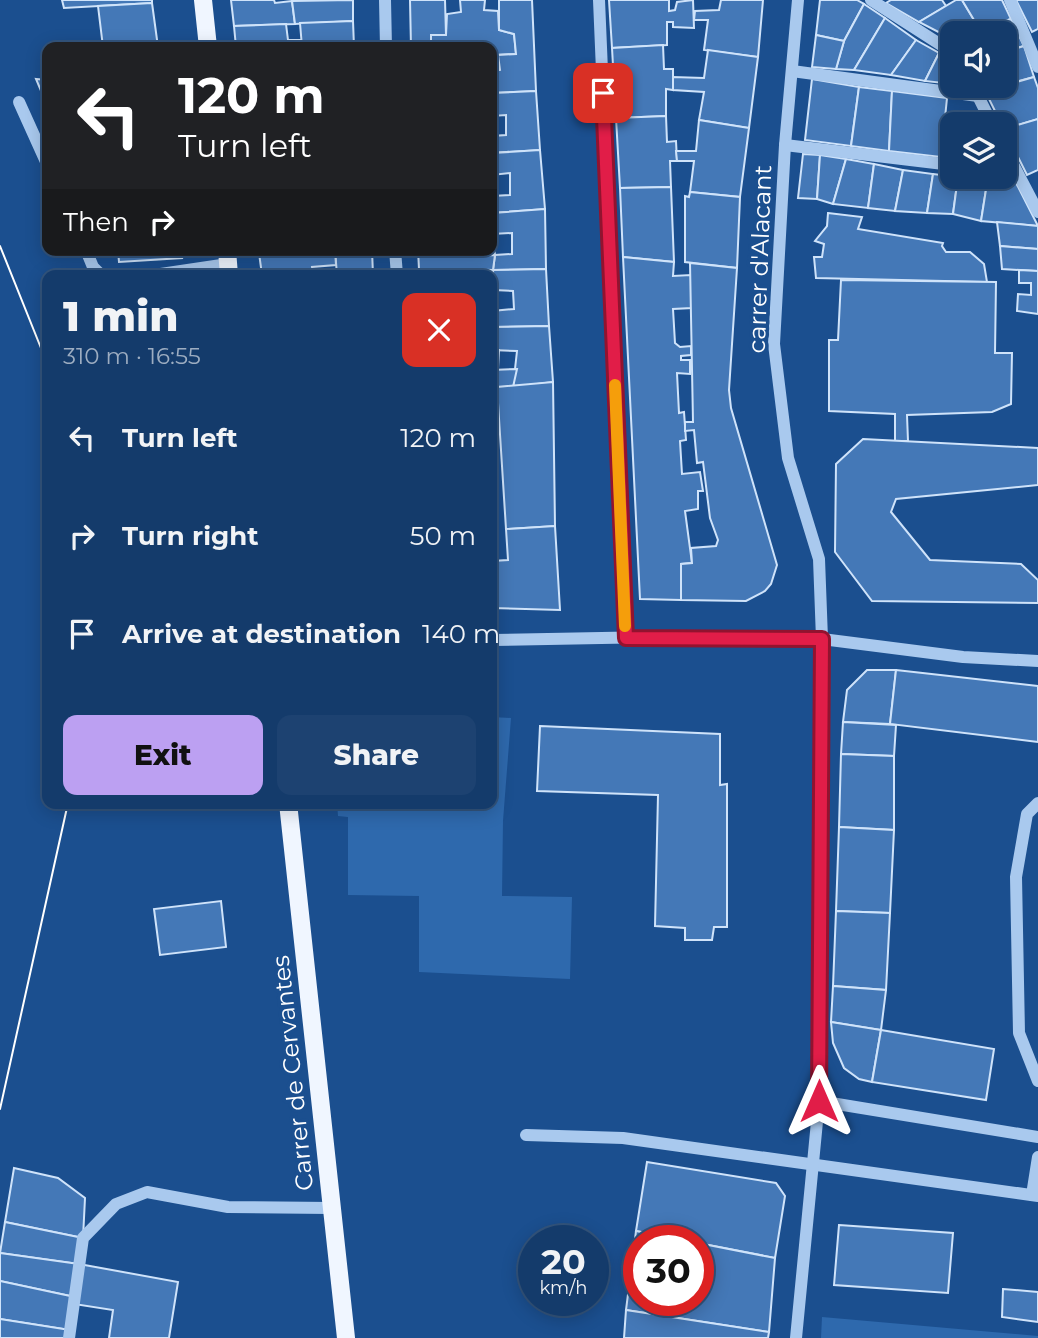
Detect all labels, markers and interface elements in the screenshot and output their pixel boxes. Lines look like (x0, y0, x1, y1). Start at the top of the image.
map controls (940, 21, 1017, 189)
button: sound (940, 21, 1017, 98)
pin (573, 63, 633, 123)
text: 120 m (178, 66, 325, 125)
icon: left (63, 70, 154, 161)
icon: arrive (584, 74, 622, 112)
button: layers (940, 112, 1017, 189)
text: Turn left (178, 126, 312, 165)
street label: carrer d'Alacant (742, 164, 777, 354)
icon: right (143, 203, 181, 241)
text: Then (63, 206, 129, 238)
text: 1 min (63, 290, 179, 342)
button: close (402, 293, 476, 367)
text: 310 m · 16:55 (63, 342, 201, 370)
icon: left (63, 419, 101, 457)
text: Turn left (122, 422, 238, 454)
text: 120 m (400, 422, 476, 454)
icon: right (63, 517, 101, 555)
text: Turn right (122, 520, 258, 552)
text: 50 m (410, 520, 476, 552)
icon: arrive (63, 615, 101, 653)
text: Arrive at destination (122, 618, 401, 650)
text: 140 m (422, 618, 500, 650)
button: Exit (63, 715, 263, 795)
button: Share (277, 715, 476, 795)
street label: Carrer de Cervantes (266, 954, 319, 1192)
position arrow (782, 1064, 856, 1138)
speed limit sign: 30 (623, 1225, 714, 1316)
text: 20 (541, 1240, 586, 1283)
text: km/h (539, 1277, 588, 1299)

